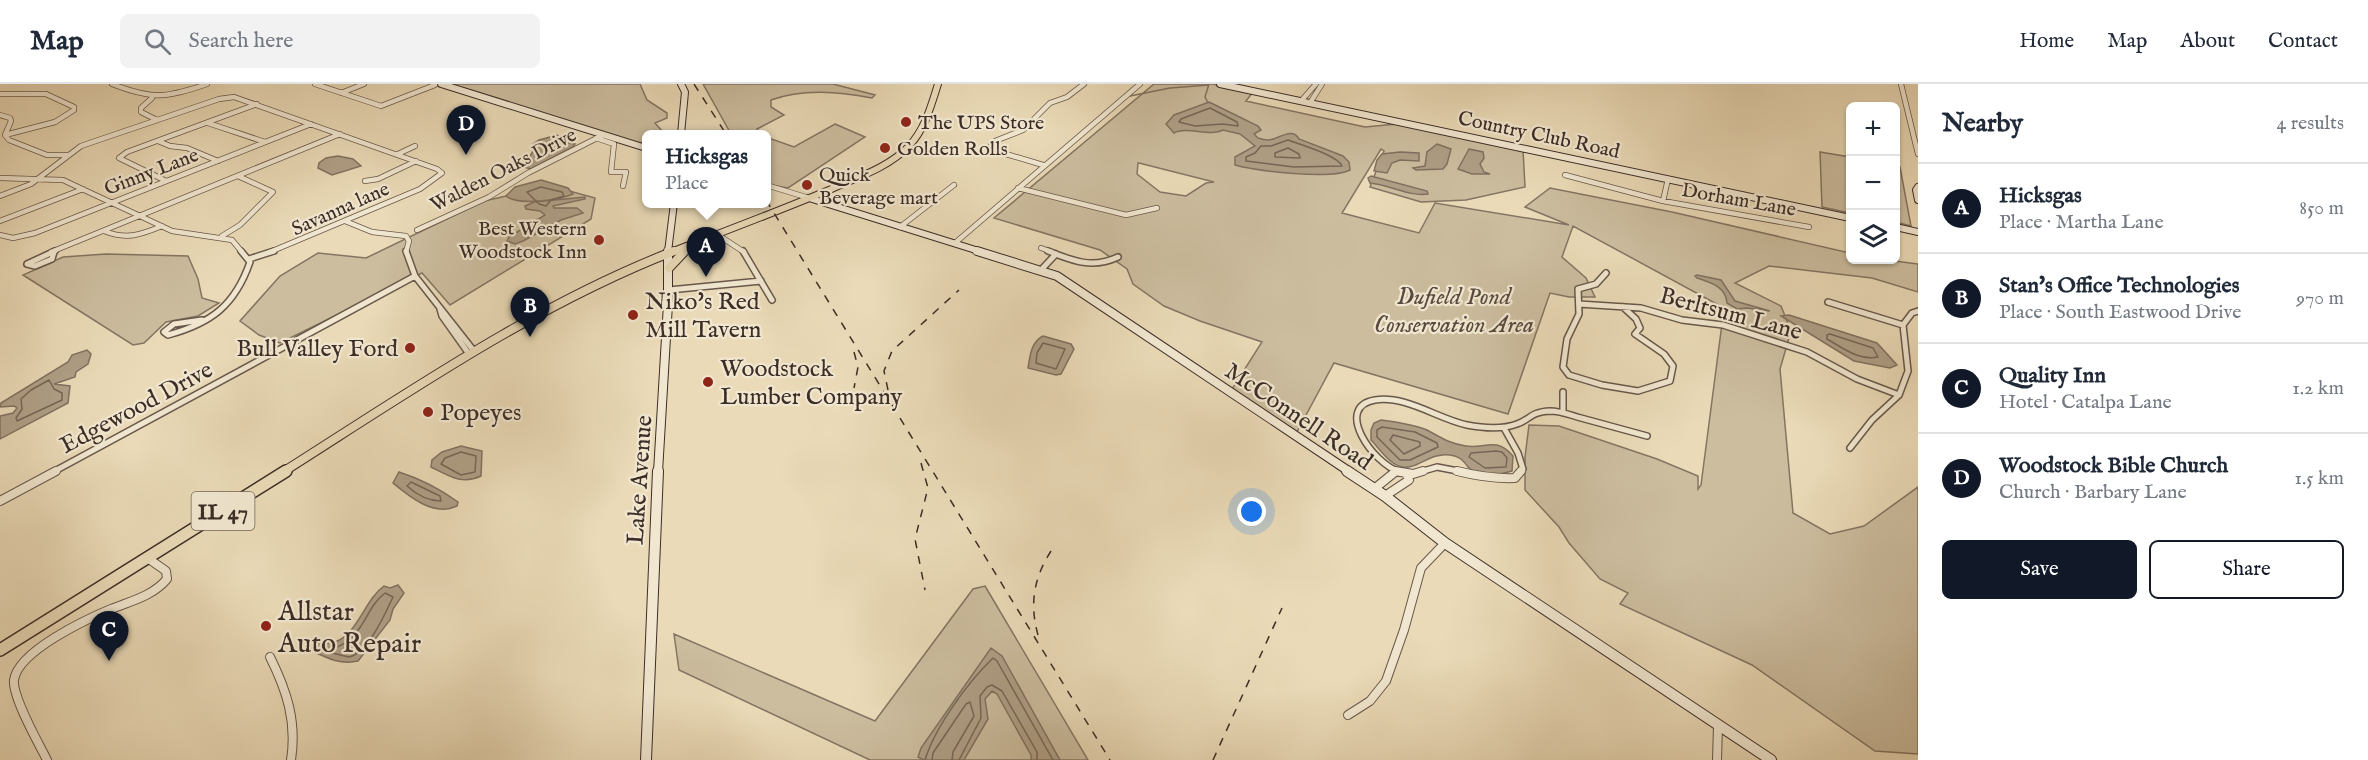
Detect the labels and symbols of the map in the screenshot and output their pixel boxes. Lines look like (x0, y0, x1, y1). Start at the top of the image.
pin: D (446, 106, 486, 155)
street label: Country Club Road (1456, 106, 1622, 165)
place label: The UPS Store (918, 111, 1044, 136)
marker: The UPS Store (899, 115, 913, 129)
street label: Walden Oaks Drive (426, 122, 580, 216)
place label: Golden Rolls (897, 137, 1008, 162)
marker: Golden Rolls (878, 141, 892, 155)
street label: Ginny Lane (101, 143, 202, 202)
place label: Quick Beverage mart (819, 163, 938, 211)
street label: Savanna lane (288, 177, 393, 242)
marker: Quick Beverage mart (800, 178, 814, 192)
street label: Dorham Lane (1680, 178, 1798, 223)
place label: Best Western Woodstock Inn (459, 217, 587, 265)
pin: A (686, 228, 726, 277)
marker: Best Western Woodstock Inn (592, 233, 606, 247)
street label: Berltsum Lane (1656, 281, 1805, 348)
park label: Dufield Pond Conservation Area (1374, 282, 1534, 341)
place label: Niko's Red Mill Tavern (645, 287, 762, 346)
pin: B (510, 288, 550, 337)
marker: Niko's Red Mill Tavern (626, 308, 640, 322)
place label: Bull Valley Ford (236, 334, 398, 365)
marker: Bull Valley Ford (403, 341, 417, 355)
place label: Woodstock Lumber Company (720, 354, 902, 413)
street label: Edgewood Drive (55, 355, 219, 462)
street label: McConnell Road (1218, 356, 1378, 478)
marker: Woodstock Lumber Company (701, 375, 715, 389)
place label: Popeyes (440, 398, 521, 429)
marker: Popeyes (421, 405, 435, 419)
street label: Lake Avenue (621, 414, 660, 546)
road number: IL 47 (192, 492, 254, 530)
your location (1237, 497, 1266, 526)
place label: Allstar Auto Repair (277, 595, 421, 662)
pin: C (90, 612, 128, 661)
marker: Allstar Auto Repair (259, 619, 273, 633)

